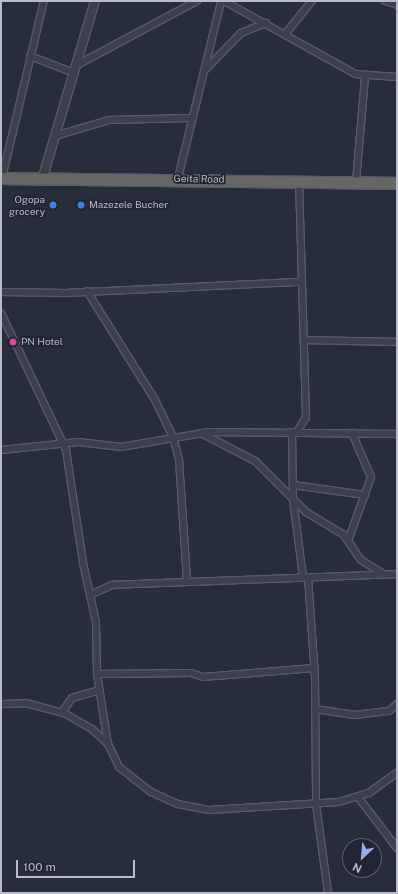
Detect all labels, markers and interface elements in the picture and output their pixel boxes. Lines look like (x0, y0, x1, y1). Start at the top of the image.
street label: Geita Road (173, 173, 225, 185)
place label: Ogopa grocery (9, 193, 45, 216)
place label: Mazezele Bucher (89, 199, 168, 211)
marker: Ogopa grocery (48, 200, 58, 210)
marker: Mazezele Bucher (76, 200, 86, 210)
place label: PN Hotel (21, 336, 63, 348)
marker: PN Hotel (8, 337, 18, 347)
north arrow (342, 838, 382, 878)
scale bar (18, 852, 137, 878)
text: 100 m (23, 860, 56, 874)
text: N (351, 861, 364, 875)

